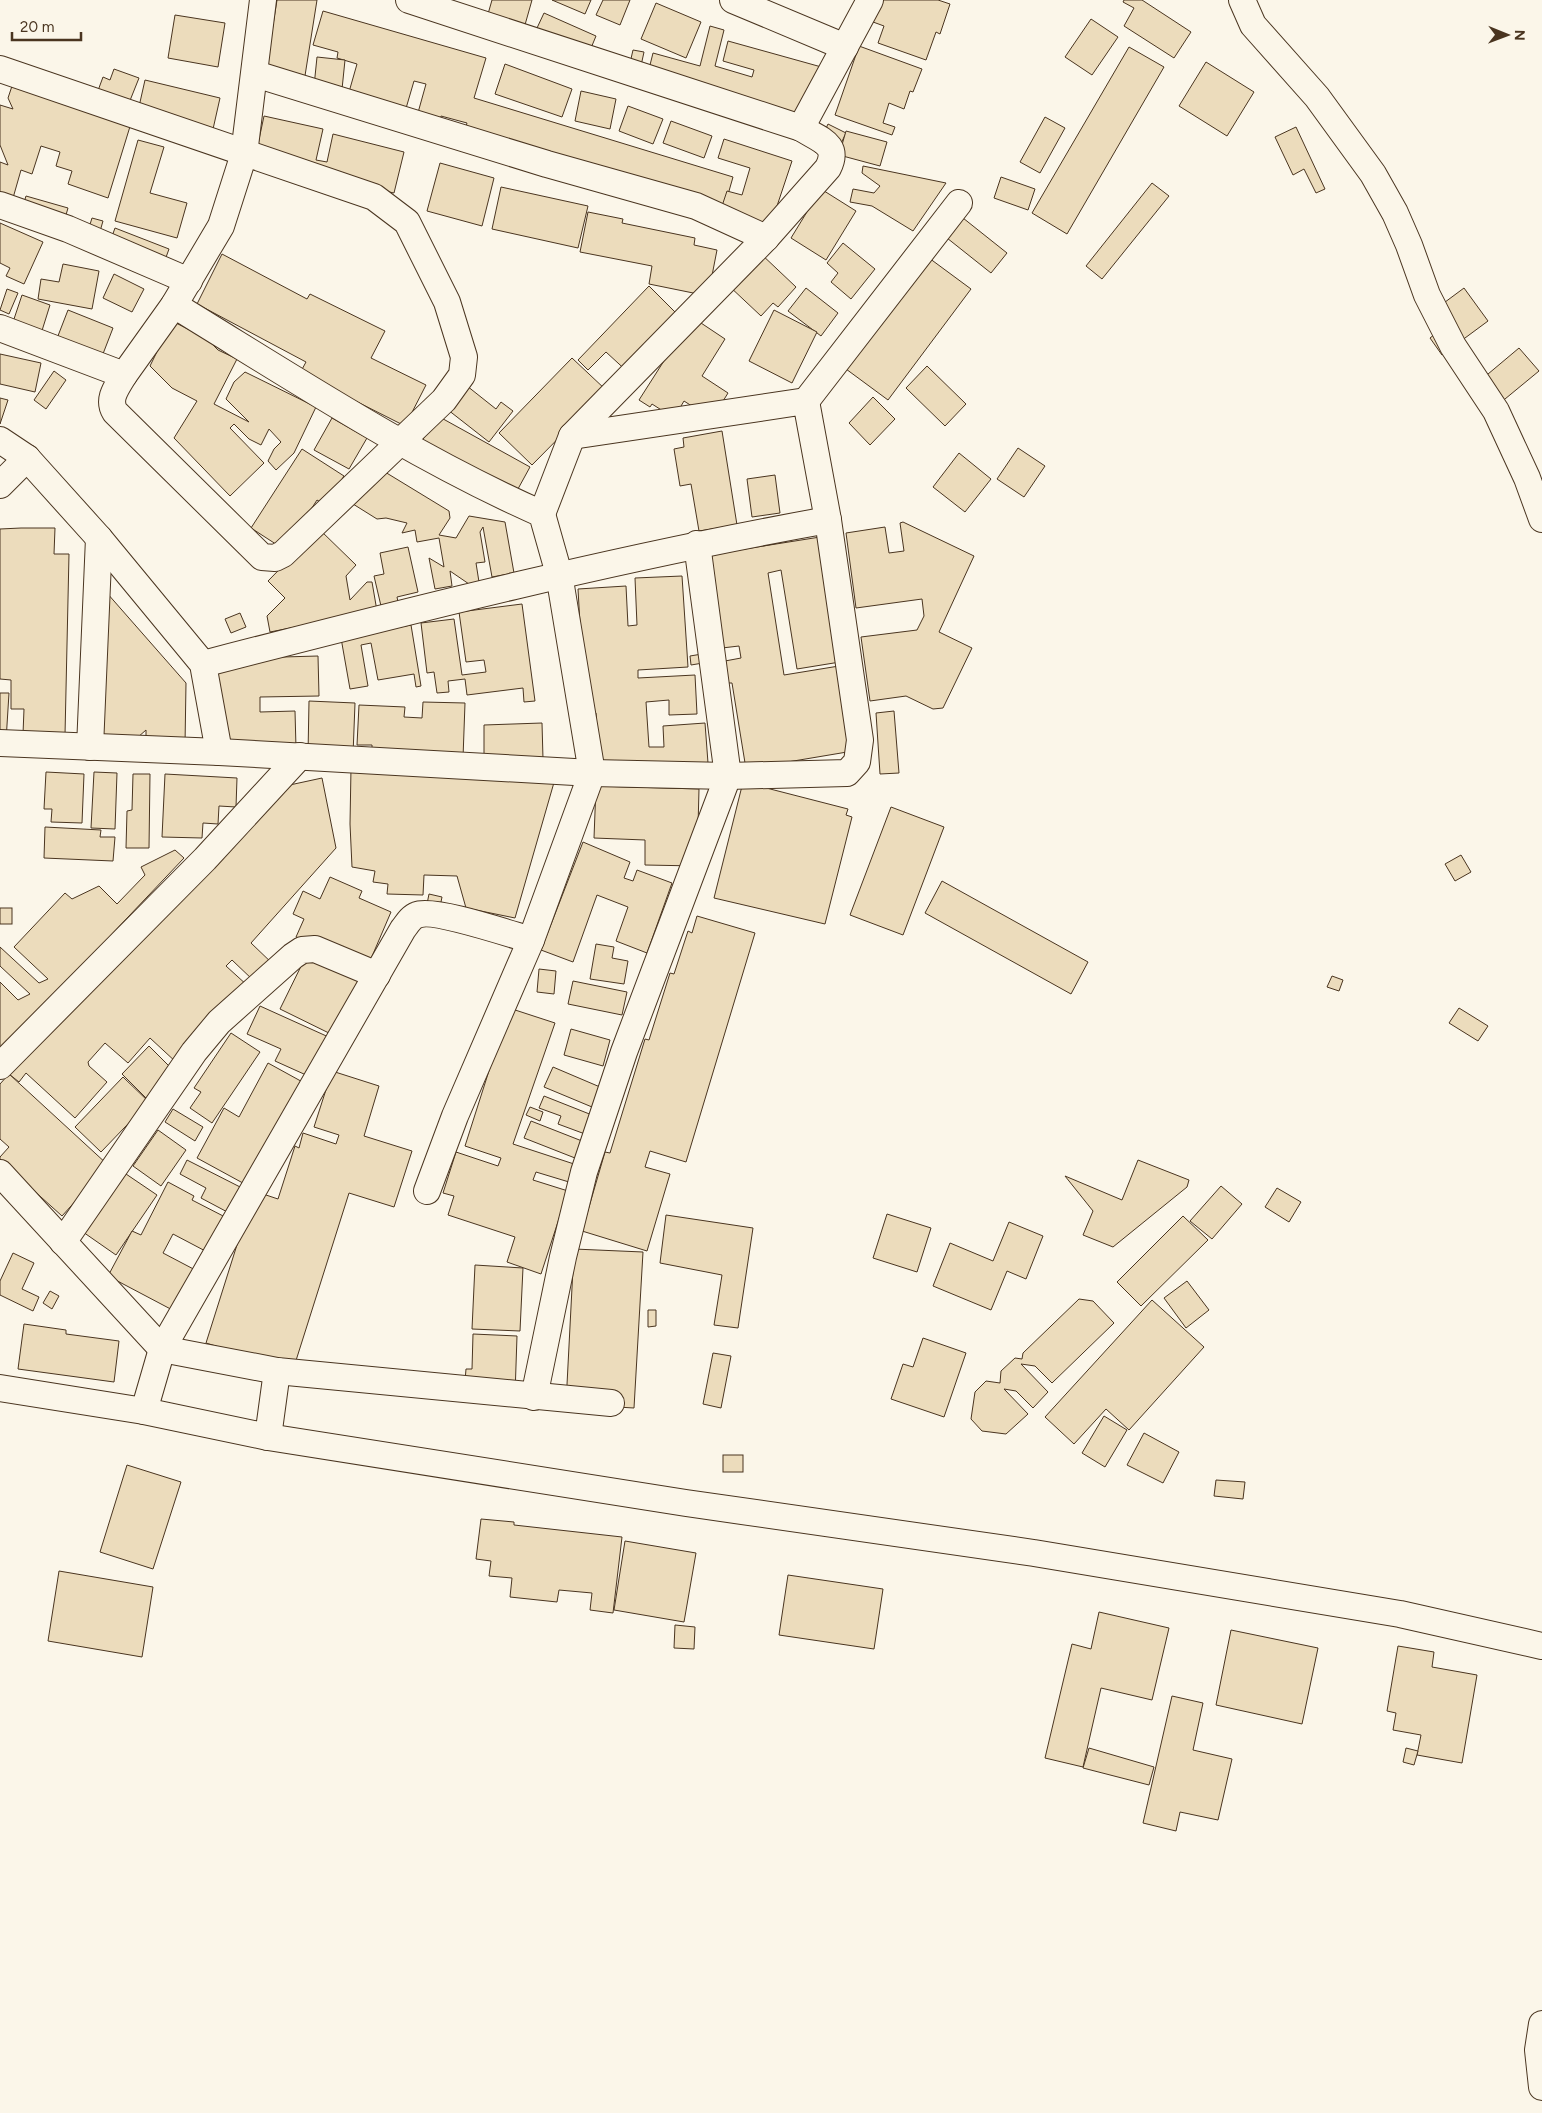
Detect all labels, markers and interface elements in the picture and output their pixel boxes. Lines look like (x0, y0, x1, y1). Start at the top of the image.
scale bar (12, 10, 81, 42)
north arrow (1482, 10, 1532, 60)
text: 20 m (20, 18, 54, 36)
text: N (1511, 30, 1528, 41)

